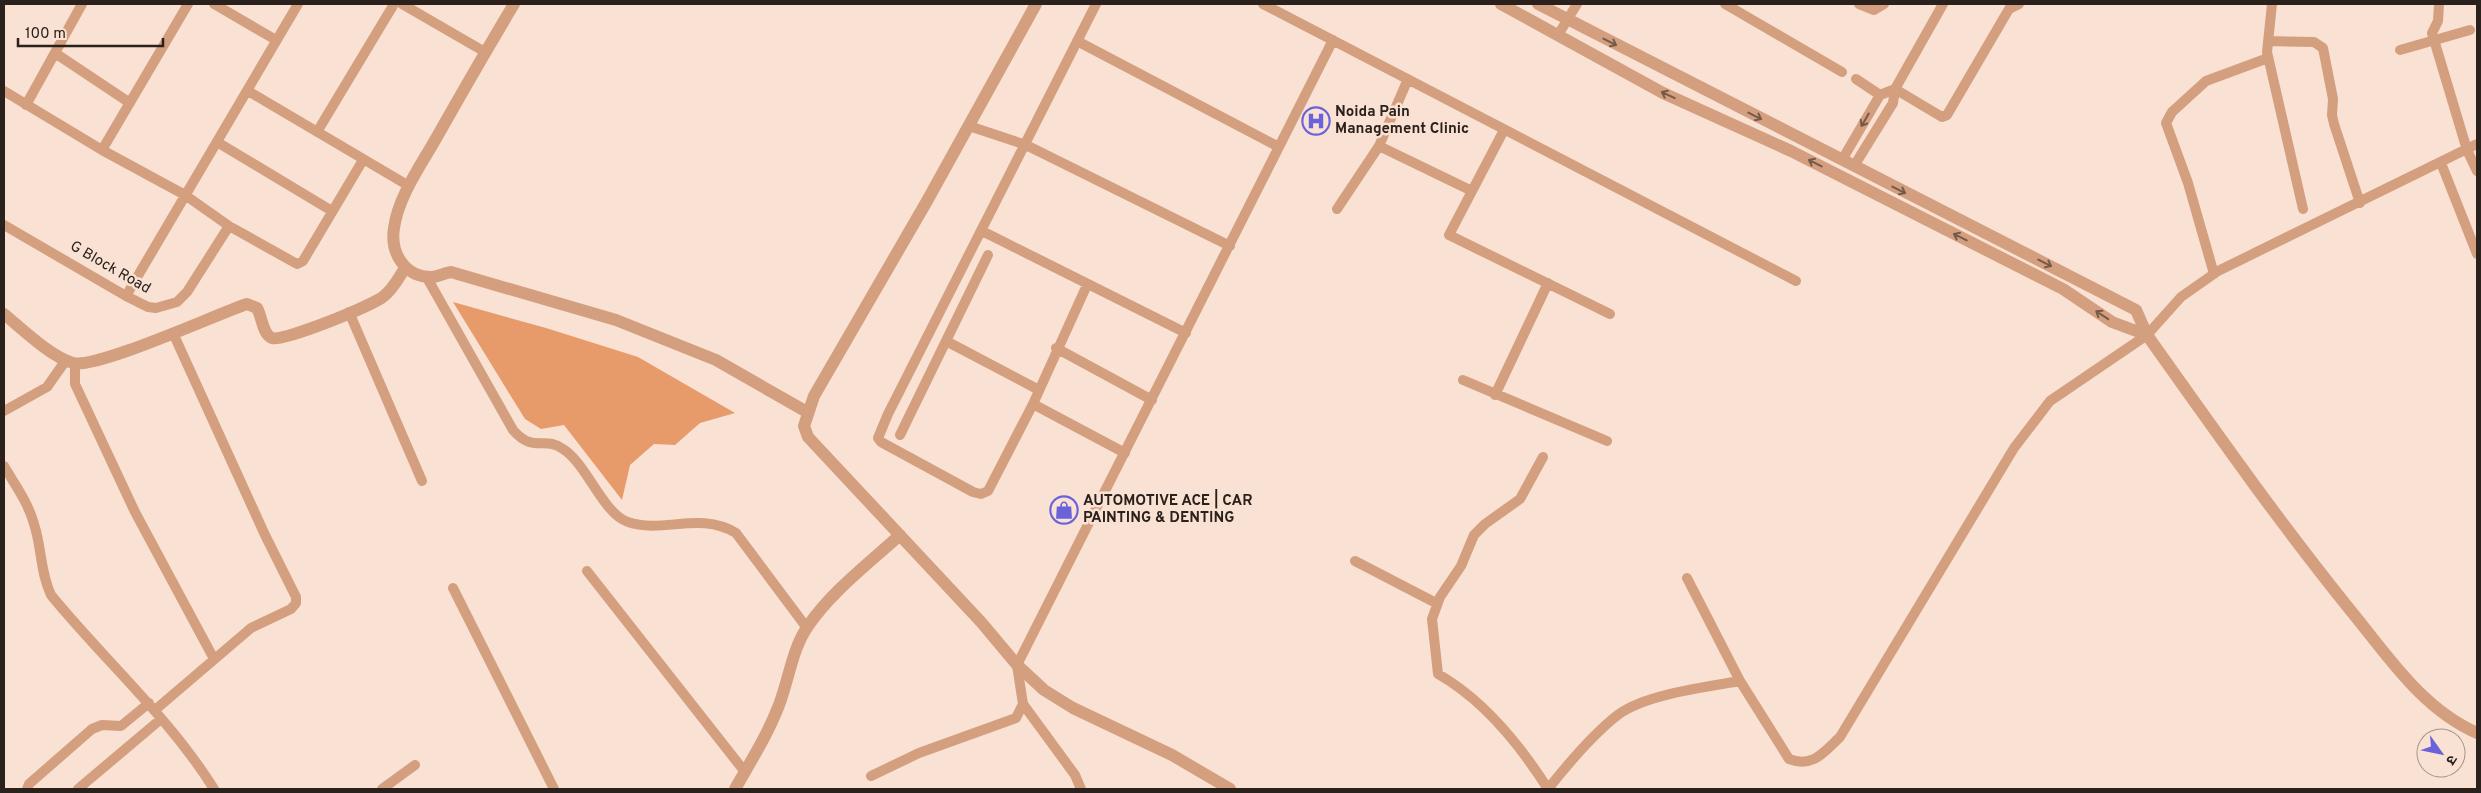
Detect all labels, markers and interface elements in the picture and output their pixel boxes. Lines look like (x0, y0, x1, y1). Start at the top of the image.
scale bar (18, 15, 162, 47)
text: 100 m (25, 25, 66, 44)
one-way arrow (1602, 38, 1617, 47)
one-way arrow (1661, 90, 1676, 99)
place label: Noida Pain Management Clinic (1335, 103, 1469, 139)
hospital icon: Noida Pain Management Clinic (1301, 106, 1331, 136)
one-way arrow (1747, 112, 1762, 121)
one-way arrow (1859, 113, 1869, 127)
one-way arrow (1808, 158, 1823, 167)
one-way arrow (1892, 185, 1907, 195)
one-way arrow (1953, 232, 1968, 241)
street label: G Block Road (66, 237, 154, 299)
one-way arrow (2037, 259, 2052, 268)
one-way arrow (2096, 310, 2110, 320)
place label: AUTOMOTIVE ACE | CAR PAINTING & DENTING (1083, 489, 1253, 528)
shop icon: AUTOMOTIVE ACE | CAR PAINTING & DENTING (1049, 495, 1079, 525)
north arrow (2416, 728, 2466, 778)
text: उ (2441, 751, 2460, 768)

